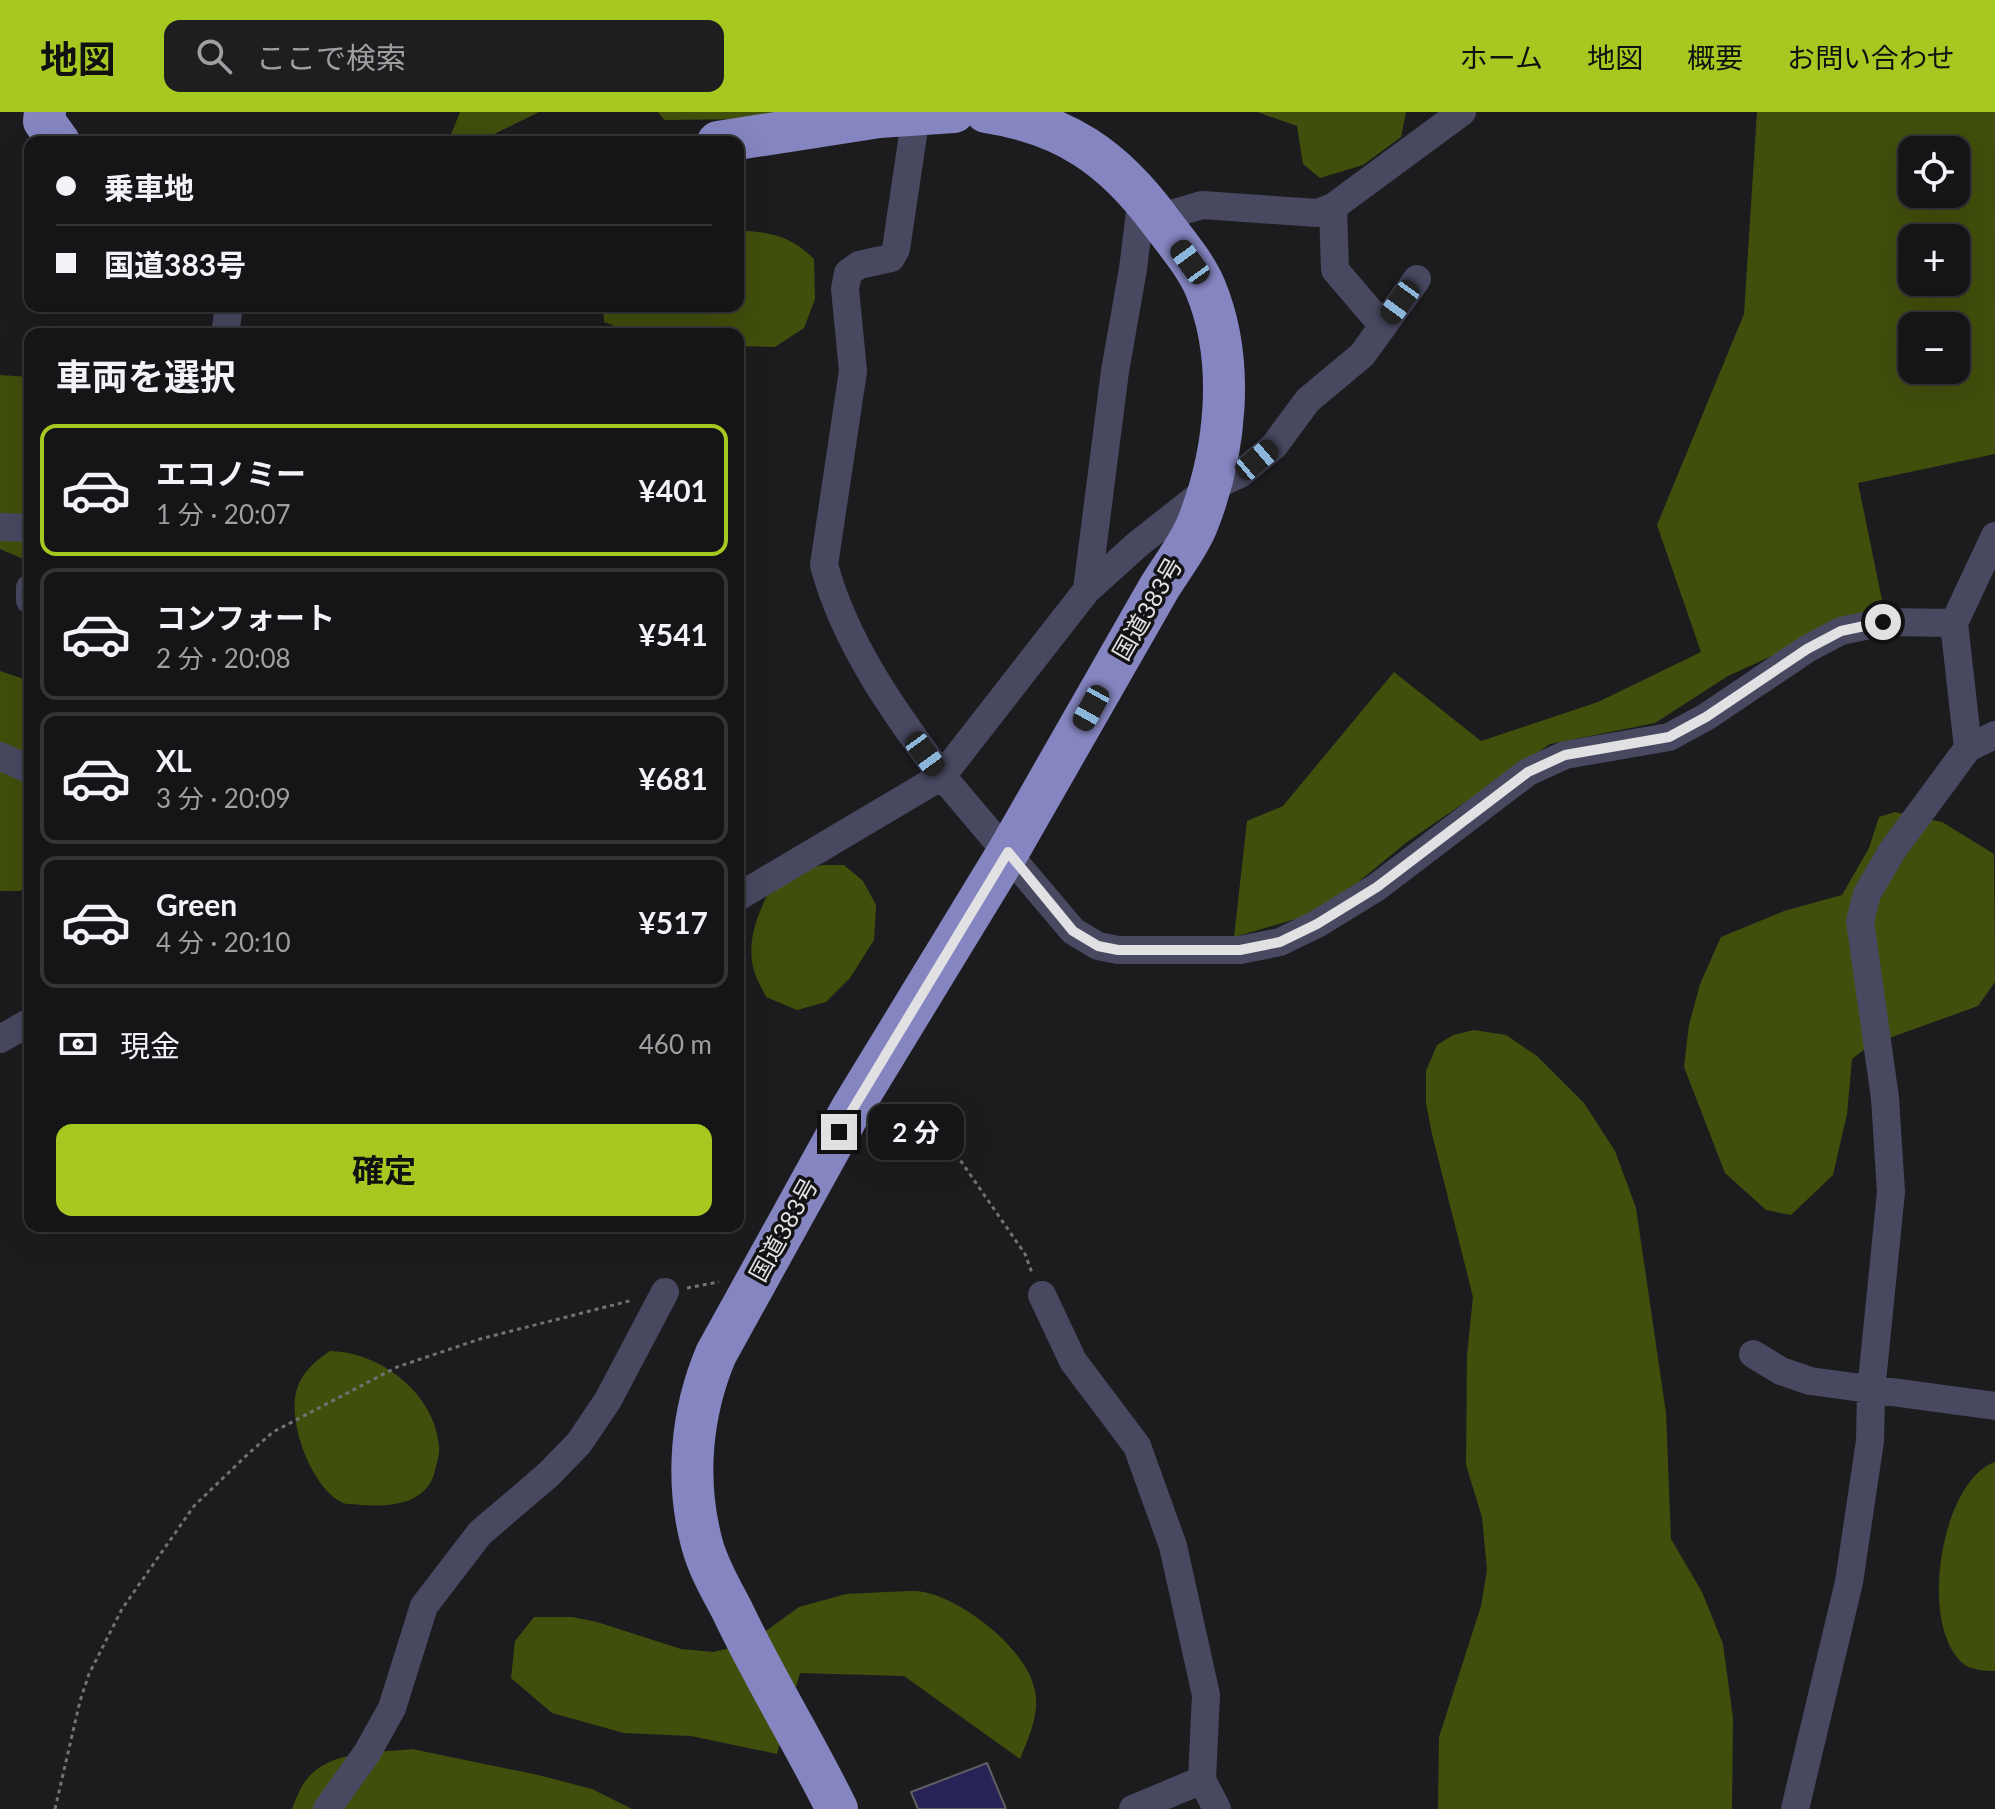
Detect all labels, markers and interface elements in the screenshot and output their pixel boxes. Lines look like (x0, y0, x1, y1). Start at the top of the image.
search box (164, 20, 724, 92)
icon: search (192, 34, 236, 78)
text: 地図 (40, 35, 116, 81)
text: ここで検索 (256, 39, 406, 75)
text: ホーム (1460, 40, 1543, 74)
text: 地図 (1587, 40, 1643, 74)
text: 概要 (1687, 40, 1743, 74)
text: お問い合わせ (1787, 40, 1955, 74)
map controls (1898, 136, 1970, 384)
button: locate (1898, 136, 1970, 208)
text: 乗車地 (104, 169, 194, 205)
button: + (1898, 224, 1970, 296)
car (1166, 236, 1214, 288)
text: 国道383号 (104, 246, 246, 282)
car (1376, 276, 1424, 328)
button: − (1898, 312, 1970, 384)
text: 車両を選択 (56, 354, 236, 398)
car (1231, 435, 1283, 485)
icon: car (60, 454, 132, 526)
text: エコノミー (156, 455, 306, 491)
text: ¥401 (638, 472, 708, 508)
text: 1 分 · 20:07 (156, 498, 291, 530)
street label: 国道383号 (1106, 552, 1188, 665)
icon: car (60, 598, 132, 670)
text: コンフォート (156, 599, 335, 635)
route start (1865, 604, 1901, 640)
text: ¥541 (638, 616, 708, 652)
text: 2 分 · 20:08 (156, 642, 291, 674)
car (1069, 681, 1113, 735)
car (901, 728, 949, 780)
icon: car (60, 742, 132, 814)
text: XL (156, 742, 192, 778)
text: ¥681 (638, 760, 708, 796)
text: 3 分 · 20:09 (156, 782, 291, 814)
icon: car (60, 886, 132, 958)
text: Green (156, 886, 237, 922)
text: ¥517 (638, 904, 708, 940)
text: 4 分 · 20:10 (156, 926, 291, 958)
icon: cash (56, 1022, 100, 1066)
text: 現金 (120, 1027, 180, 1063)
text: 460 m (639, 1028, 712, 1060)
callout: 2 分 (867, 1104, 963, 1160)
route end (821, 1114, 857, 1150)
text: 2 分 (892, 1116, 940, 1148)
button: 確定 (56, 1124, 712, 1216)
street label: 国道383号 (742, 1172, 823, 1286)

